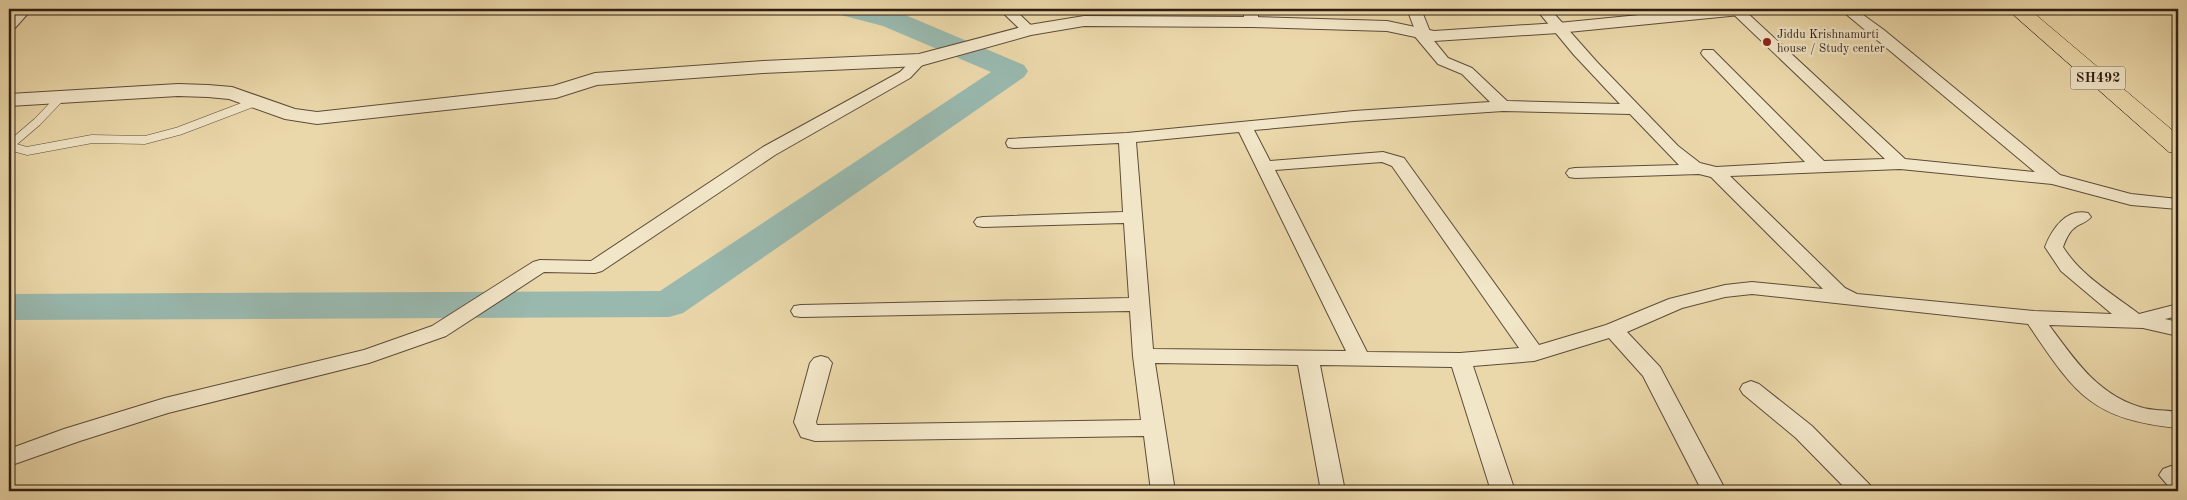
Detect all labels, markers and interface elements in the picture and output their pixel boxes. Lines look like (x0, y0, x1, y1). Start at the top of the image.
place label: Jiddu Krishnamurti house / Study center (1777, 29, 1885, 55)
marker: Jiddu Krishnamurti house / Study center (1761, 36, 1773, 48)
road number: SH492 (2070, 66, 2126, 90)

